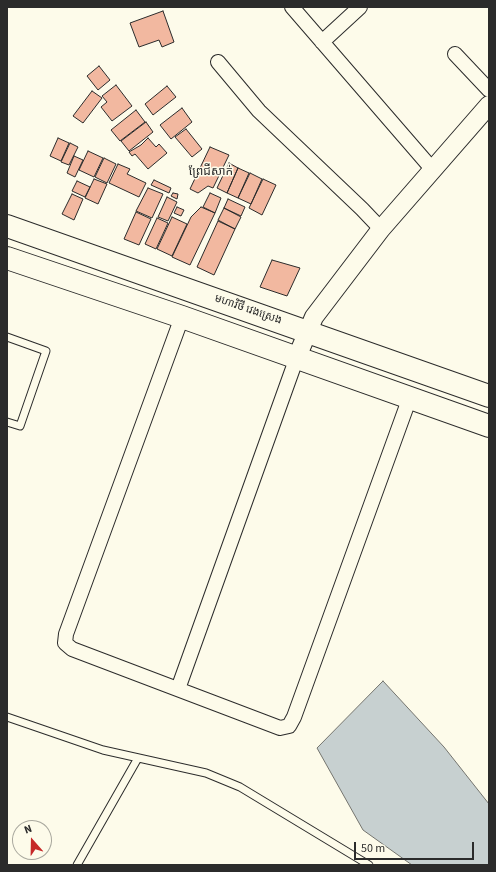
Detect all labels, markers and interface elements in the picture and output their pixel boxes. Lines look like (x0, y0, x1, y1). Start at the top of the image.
district label: ព្រែជីសាក់ (189, 165, 233, 179)
street label: មហាវិថី វេងស្រេង (213, 292, 283, 328)
north arrow (12, 820, 52, 860)
text: N (22, 821, 34, 837)
scale bar (356, 834, 476, 860)
text: 50 m (361, 840, 385, 857)

